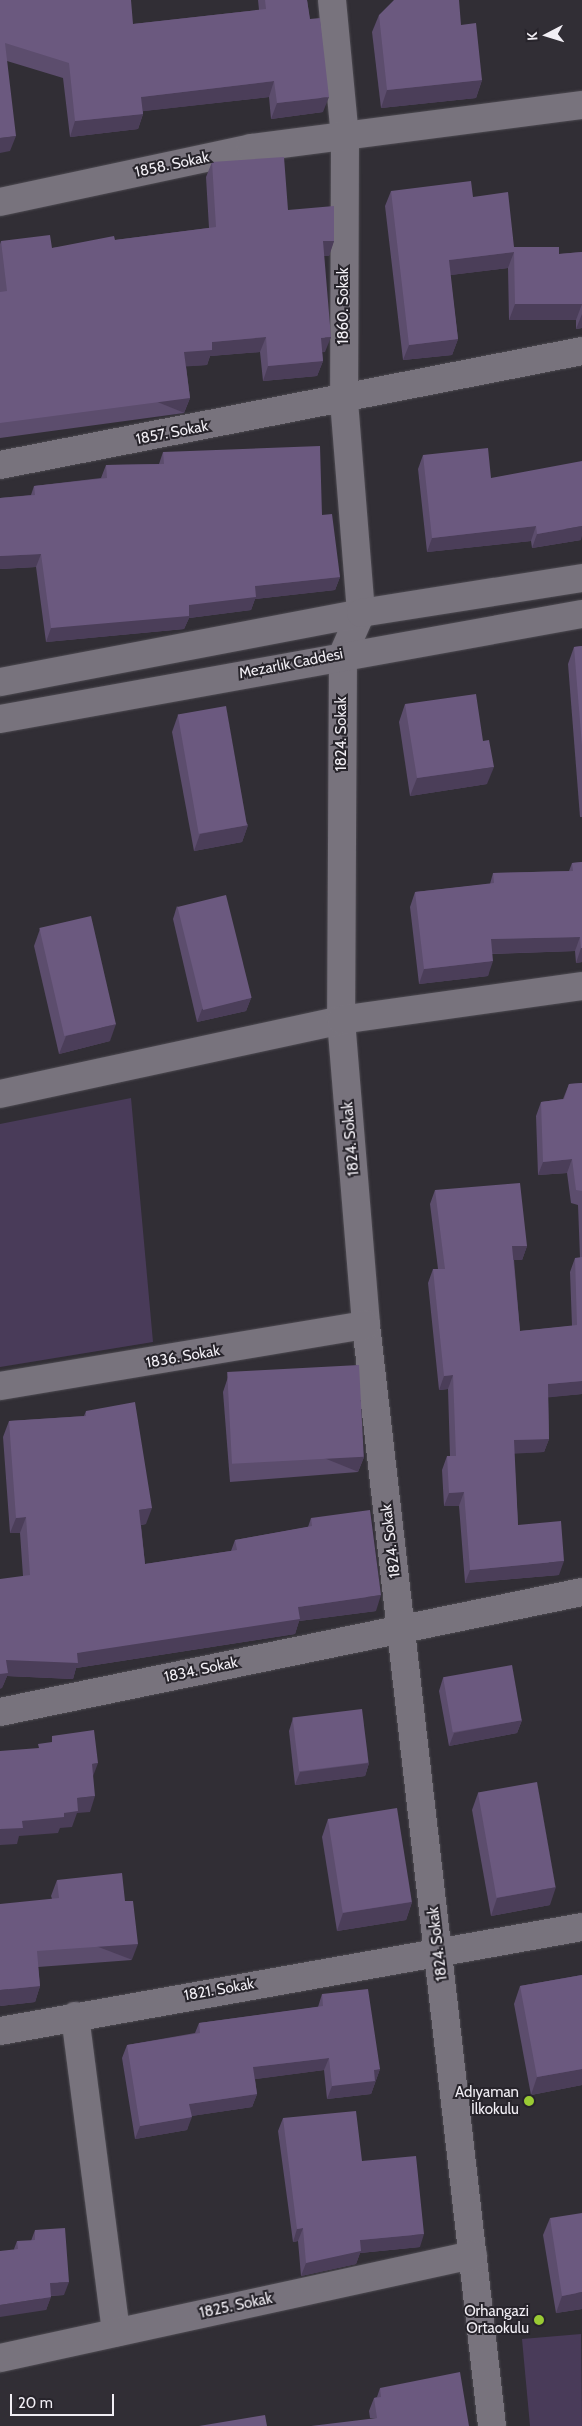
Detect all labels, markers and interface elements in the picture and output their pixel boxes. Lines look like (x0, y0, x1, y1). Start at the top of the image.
north arrow (522, 10, 572, 60)
text: K (523, 31, 541, 41)
street label: 1858. Sokak (133, 148, 211, 182)
street label: 1860. Sokak (335, 268, 353, 344)
street label: 1857. Sokak (134, 417, 210, 449)
street label: Mezarlık Caddesi (237, 645, 345, 683)
street label: 1824. Sokak (333, 697, 351, 771)
street label: 1824. Sokak (339, 1101, 363, 1177)
street label: 1836. Sokak (145, 1342, 221, 1372)
street label: 1824. Sokak (378, 1503, 404, 1579)
street label: 1834. Sokak (163, 1653, 239, 1687)
street label: 1824. Sokak (425, 1906, 451, 1982)
street label: 1821. Sokak (183, 1975, 255, 2005)
place label: Adıyaman İlkokulu (455, 2083, 519, 2118)
marker: Adıyaman İlkokulu (523, 2095, 535, 2107)
street label: 1825. Sokak (198, 2290, 274, 2322)
place label: Orhangazi Ortaokulu (464, 2302, 529, 2337)
marker: Orhangazi Ortaokulu (533, 2314, 545, 2326)
scale bar (12, 2384, 116, 2416)
text: 20 m (18, 2394, 53, 2412)

